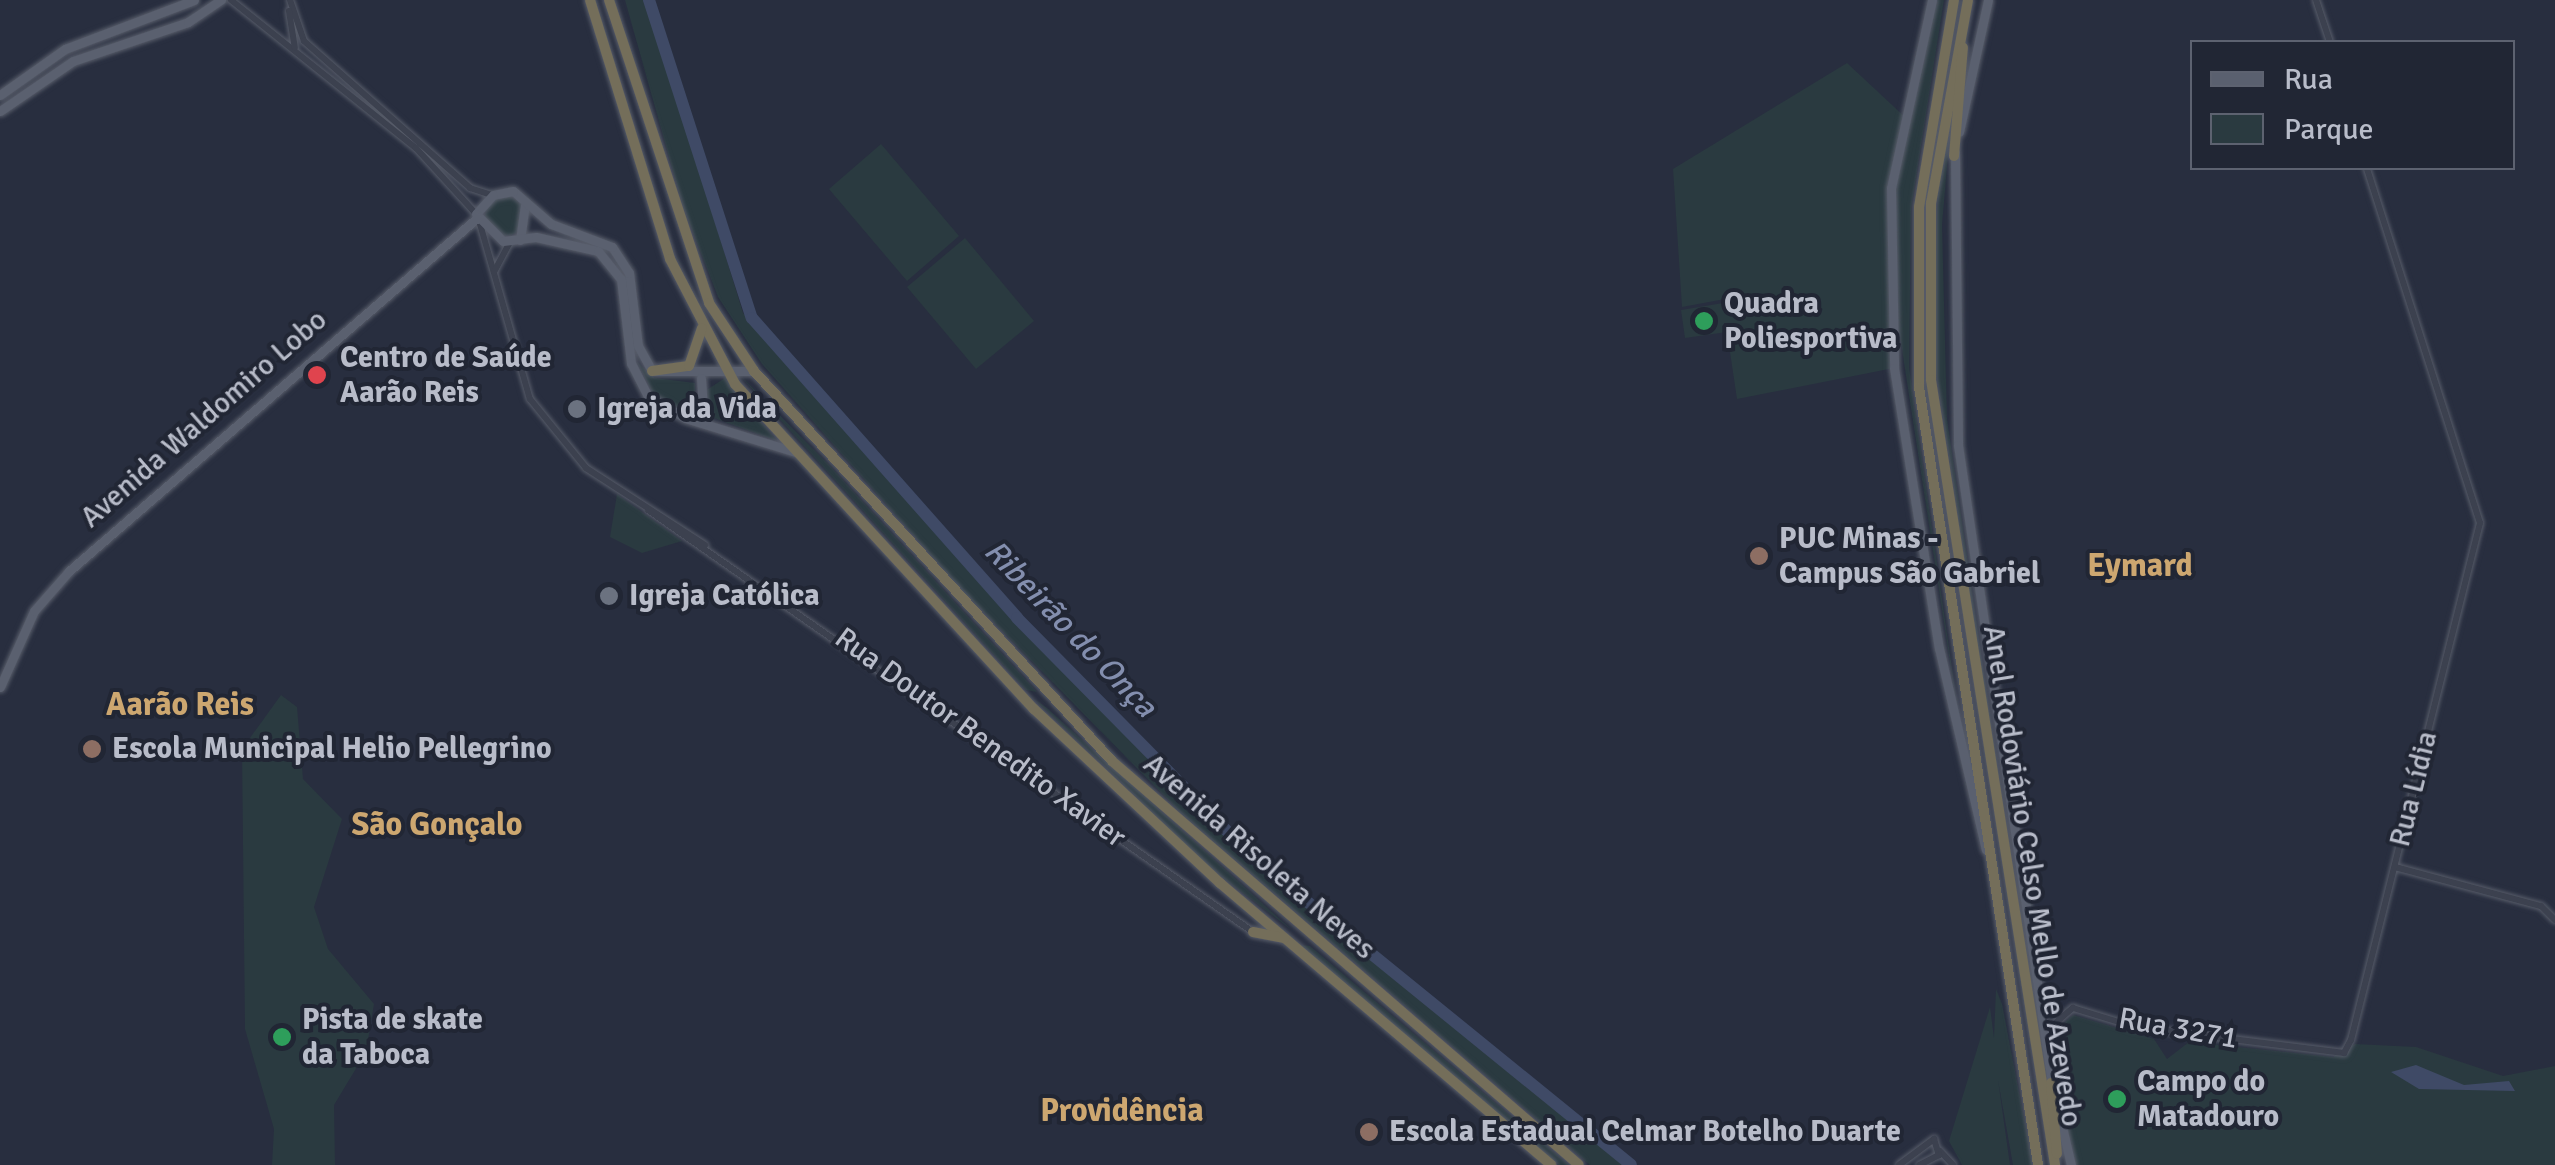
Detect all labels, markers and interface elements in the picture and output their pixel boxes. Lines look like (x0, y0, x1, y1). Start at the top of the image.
legend (2190, 40, 2515, 170)
text: Rua (2284, 61, 2333, 98)
text: Parque (2284, 111, 2374, 148)
place label: Quadra Poliesportiva (1724, 286, 1897, 356)
street label: Avenida Waldomiro Lobo (73, 302, 335, 536)
marker: Quadra Poliesportiva (1693, 310, 1715, 332)
place label: Centro de Saúde Aarão Reis (340, 340, 552, 410)
marker: Centro de Saúde Aarão Reis (304, 362, 330, 388)
place label: Igreja da Vida (597, 391, 777, 427)
marker: Igreja da Vida (566, 398, 588, 420)
place label: PUC Minas - Campus São Gabriel (1779, 521, 2040, 592)
water label: Ribeirão do Onça (976, 532, 1164, 726)
marker: PUC Minas - Campus São Gabriel (1748, 545, 1770, 567)
district label: Eymard (2087, 547, 2193, 585)
place label: Igreja Católica (629, 578, 820, 614)
marker: Igreja Católica (598, 585, 620, 607)
street label: Rua Doutor Benedito Xavier (828, 620, 1132, 856)
street label: Anel Rodoviário Celso Mello de Azevedo (1975, 623, 2089, 1129)
district label: Aarão Reis (106, 686, 254, 724)
street label: Rua Lídia (2382, 727, 2446, 851)
place label: Escola Municipal Helio Pellegrino (112, 731, 552, 767)
marker: Escola Municipal Helio Pellegrino (81, 738, 103, 760)
street label: Avenida Risoleta Neves (1136, 746, 1382, 968)
district label: São Gonçalo (352, 806, 522, 844)
street label: Rua 3271 (2116, 1001, 2240, 1057)
place label: Pista de skate da Taboca (302, 1002, 483, 1072)
marker: Pista de skate da Taboca (271, 1026, 293, 1048)
place label: Campo do Matadouro (2137, 1064, 2279, 1134)
marker: Campo do Matadouro (2106, 1088, 2128, 1110)
district label: Providência (1040, 1092, 1204, 1130)
place label: Escola Estadual Celmar Botelho Duarte (1389, 1114, 1901, 1150)
marker: Escola Estadual Celmar Botelho Duarte (1358, 1121, 1380, 1143)

